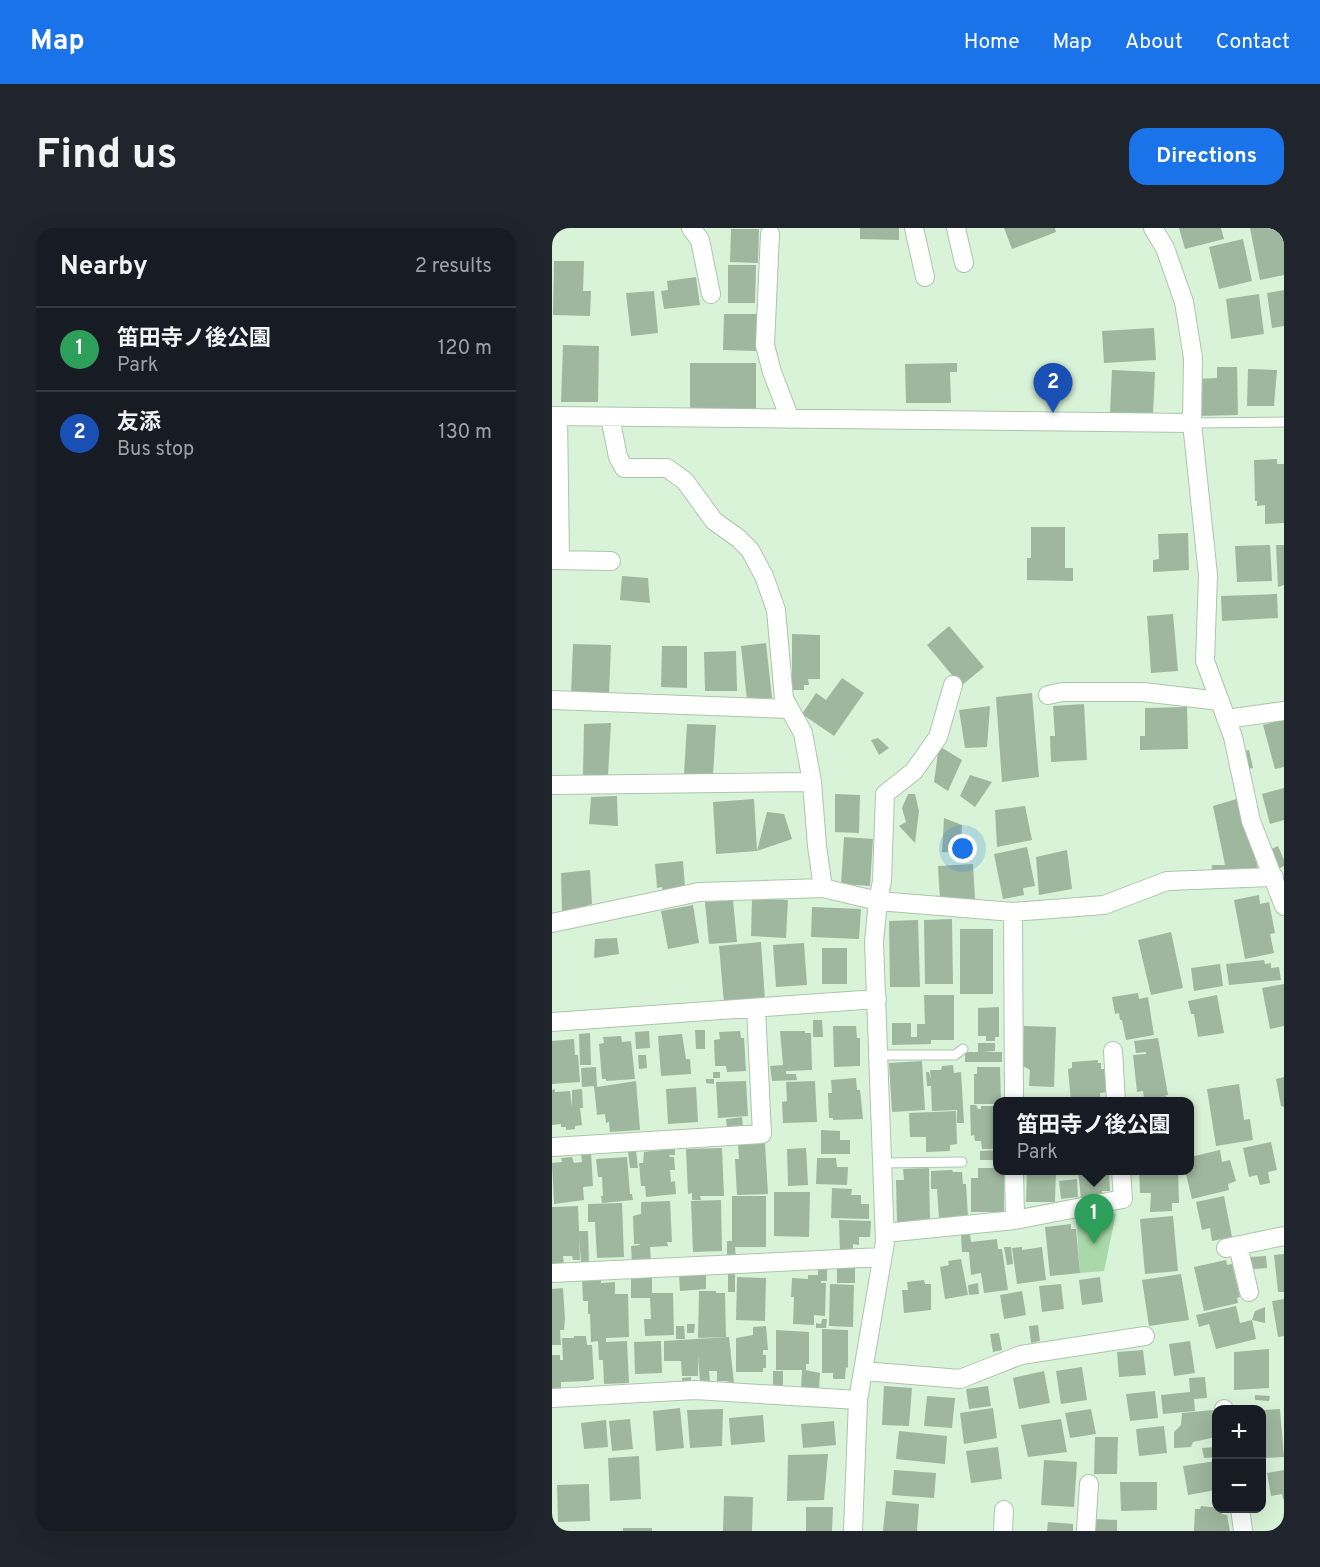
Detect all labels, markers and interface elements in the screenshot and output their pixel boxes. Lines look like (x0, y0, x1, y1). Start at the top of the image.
text: Map (30, 24, 85, 60)
text: Home (964, 29, 1020, 56)
text: Map (1053, 29, 1092, 56)
text: About (1125, 29, 1183, 56)
text: Contact (1216, 29, 1290, 56)
button: Directions (1129, 128, 1284, 185)
text: Find us (36, 130, 177, 183)
text: Nearby (60, 251, 148, 284)
text: 2 results (415, 254, 492, 280)
text: 笛田寺ノ後公園 (117, 326, 271, 353)
text: 1 (76, 336, 84, 362)
text: 120 m (438, 336, 492, 362)
text: Park (117, 353, 158, 379)
pin: 2 (1034, 364, 1072, 413)
text: 友添 (117, 410, 161, 437)
text: 2 (73, 420, 86, 446)
text: 130 m (438, 420, 492, 446)
text: Bus stop (117, 437, 194, 463)
your location (948, 834, 977, 863)
popup (993, 1097, 1194, 1175)
text: 笛田寺ノ後公園 (1016, 1113, 1171, 1140)
text: Park (1016, 1140, 1058, 1166)
pin: 1 (1074, 1194, 1114, 1244)
map controls (1212, 1405, 1266, 1513)
button: + (1212, 1405, 1266, 1459)
button: − (1212, 1459, 1266, 1513)

